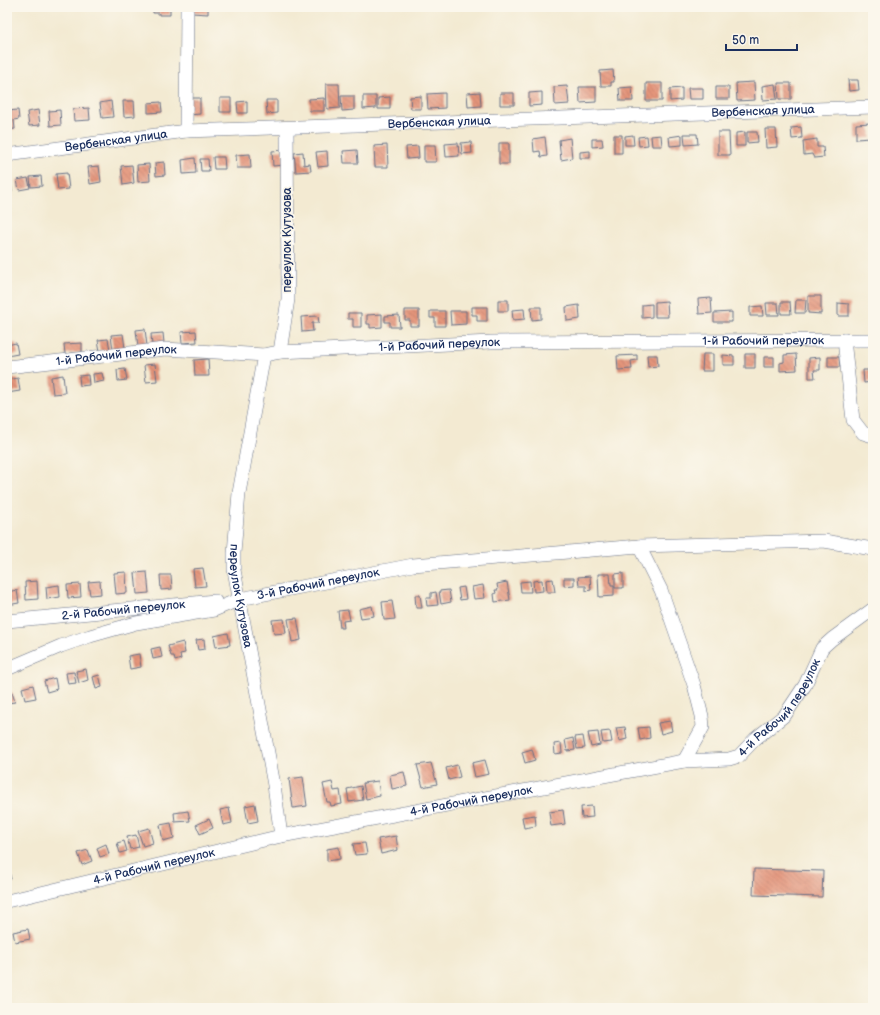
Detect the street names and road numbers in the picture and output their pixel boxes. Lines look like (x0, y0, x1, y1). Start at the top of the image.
street label: Вербенская улица (711, 102, 815, 121)
street label: Вербенская улица (387, 113, 491, 132)
street label: Вербенская улица (64, 127, 168, 155)
street label: переулок Кутузова (280, 187, 295, 293)
street label: 1-й Рабочий переулок (702, 333, 825, 349)
street label: 1-й Рабочий переулок (378, 335, 501, 355)
street label: 1-й Рабочий переулок (55, 342, 178, 369)
street label: переулок Кутузова (226, 543, 255, 649)
street label: 3-й Рабочий переулок (256, 565, 381, 604)
street label: 2-й Рабочий переулок (61, 597, 187, 624)
street label: 4-й Рабочий переулок (735, 656, 824, 760)
street label: 4-й Рабочий переулок (409, 782, 534, 820)
street label: 4-й Рабочий переулок (92, 845, 217, 888)

